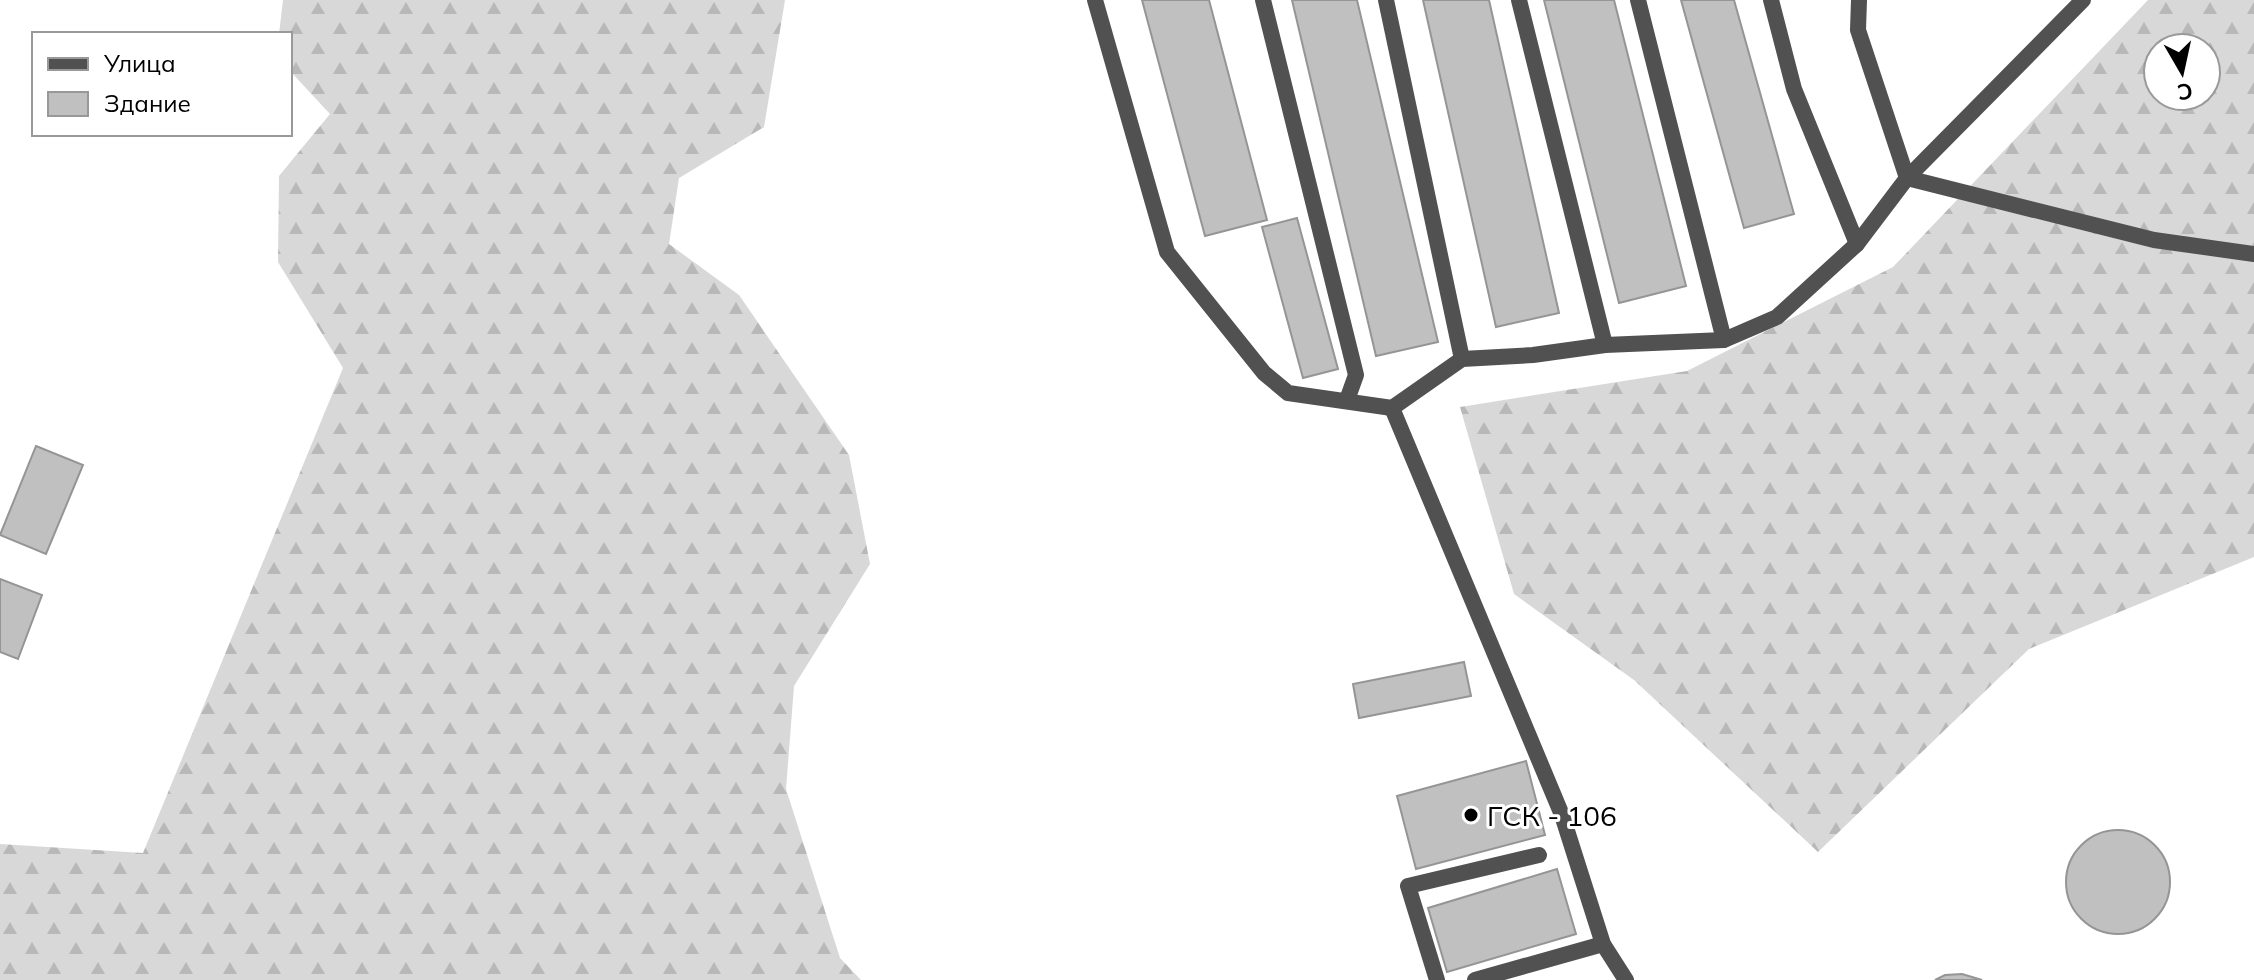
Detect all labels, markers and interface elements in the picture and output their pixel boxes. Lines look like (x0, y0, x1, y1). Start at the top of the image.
legend (32, 32, 292, 136)
north arrow (2142, 32, 2222, 112)
text: Улица (103, 48, 176, 78)
text: С (2175, 77, 2195, 107)
text: Здание (104, 88, 191, 118)
place label: ГСК - 106 (1487, 798, 1617, 833)
marker: ГСК - 106 (1462, 806, 1480, 824)

